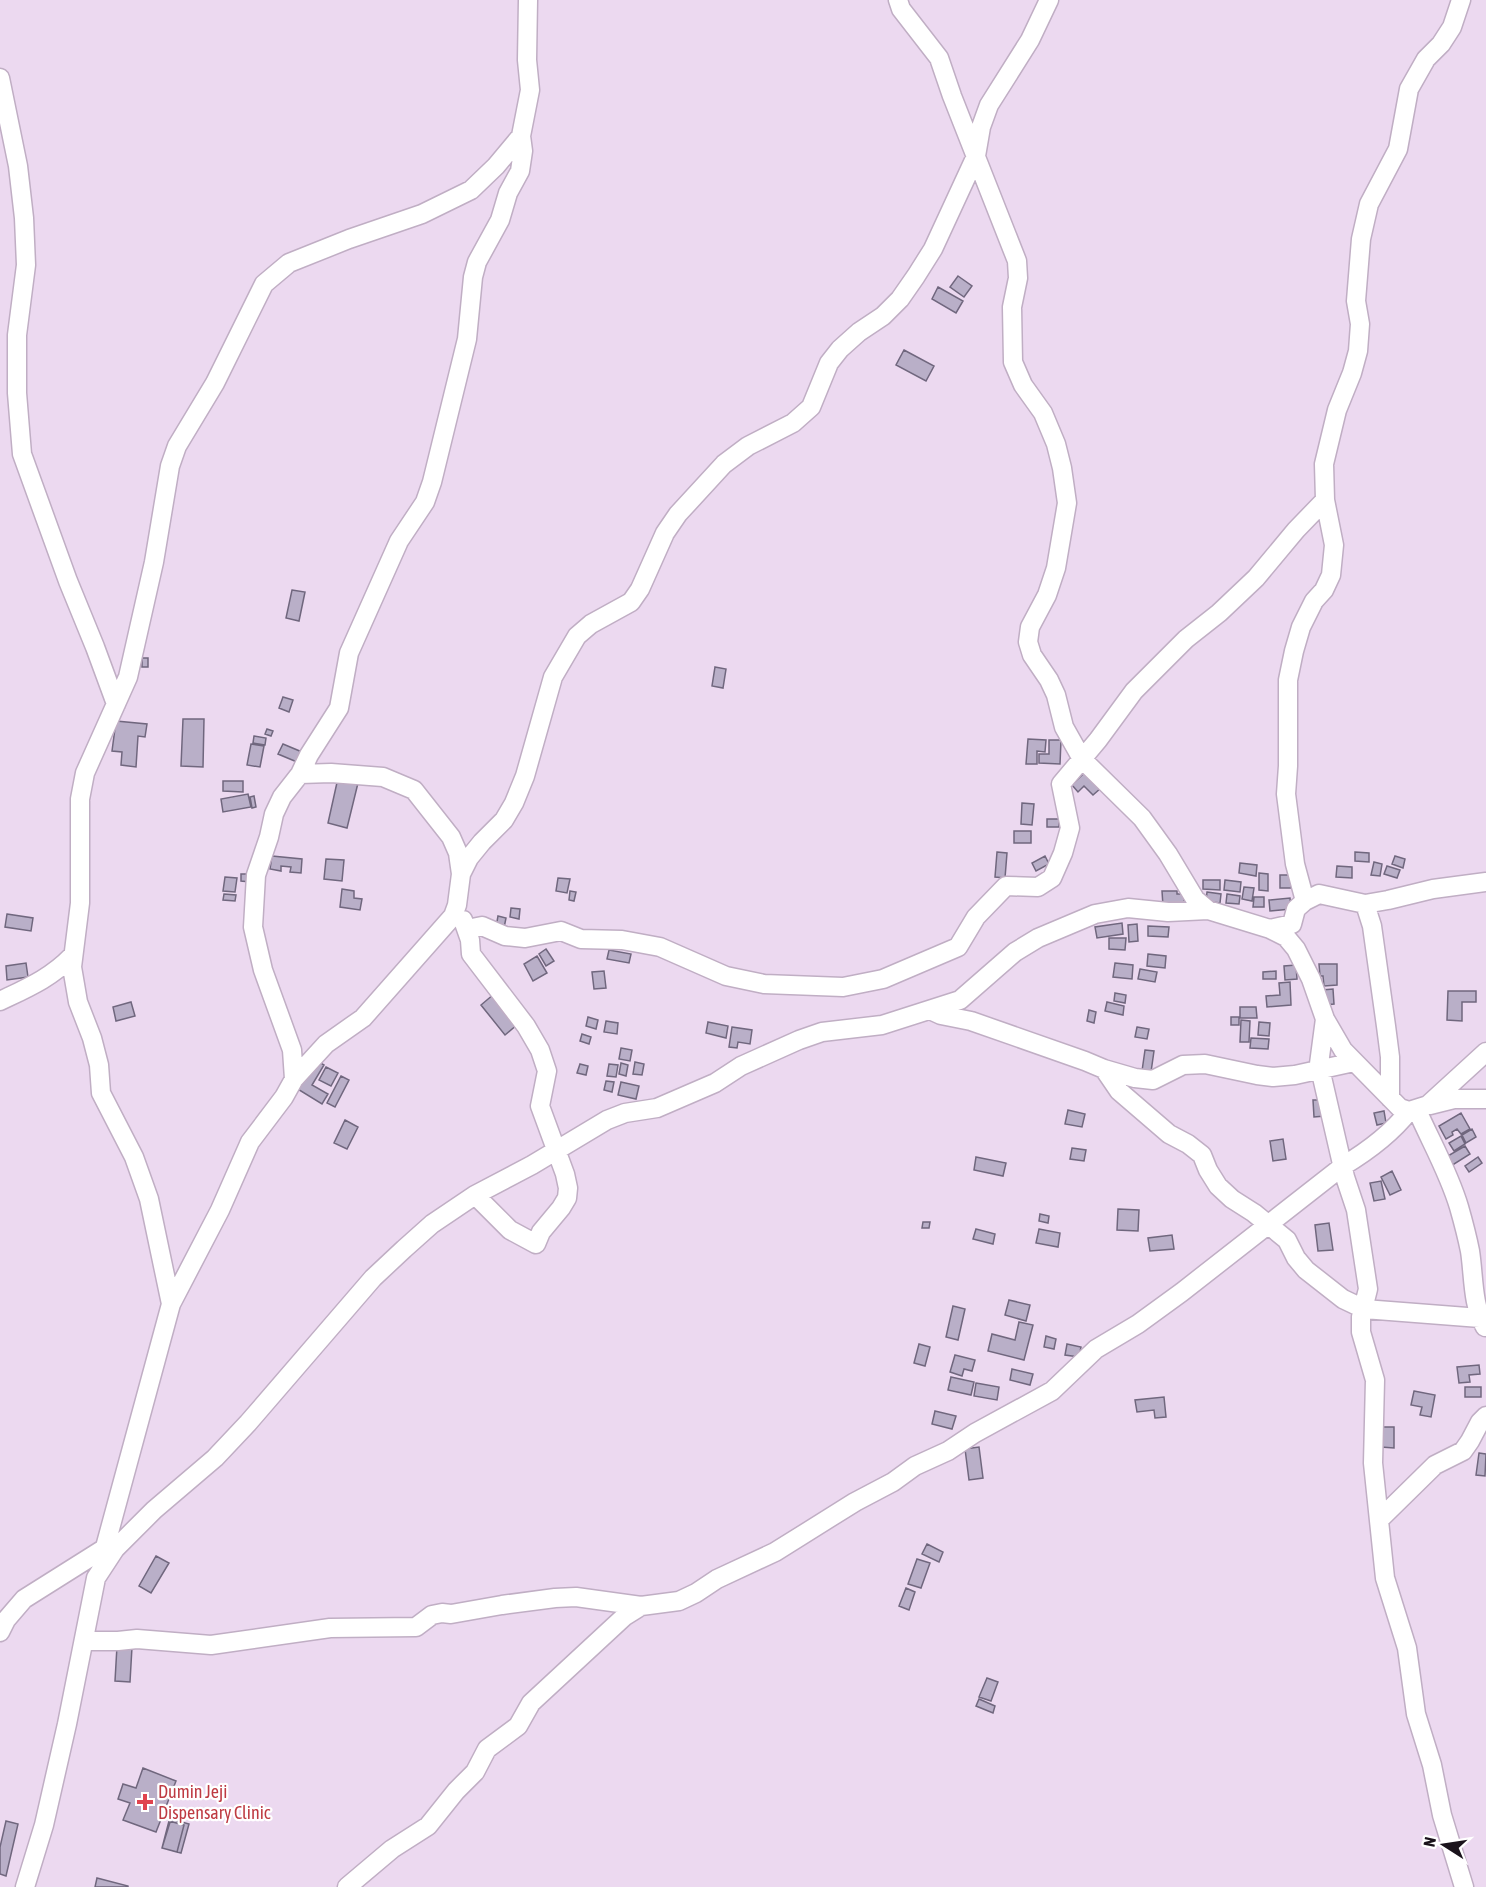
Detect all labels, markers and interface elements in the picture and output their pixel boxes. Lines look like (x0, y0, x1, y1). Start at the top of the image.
place label: Dumin Jeji Dispensary Clinic (158, 1781, 271, 1823)
marker: Dumin Jeji Dispensary Clinic (136, 1793, 154, 1811)
north arrow (1414, 1815, 1474, 1875)
text: N (1420, 1835, 1439, 1848)

